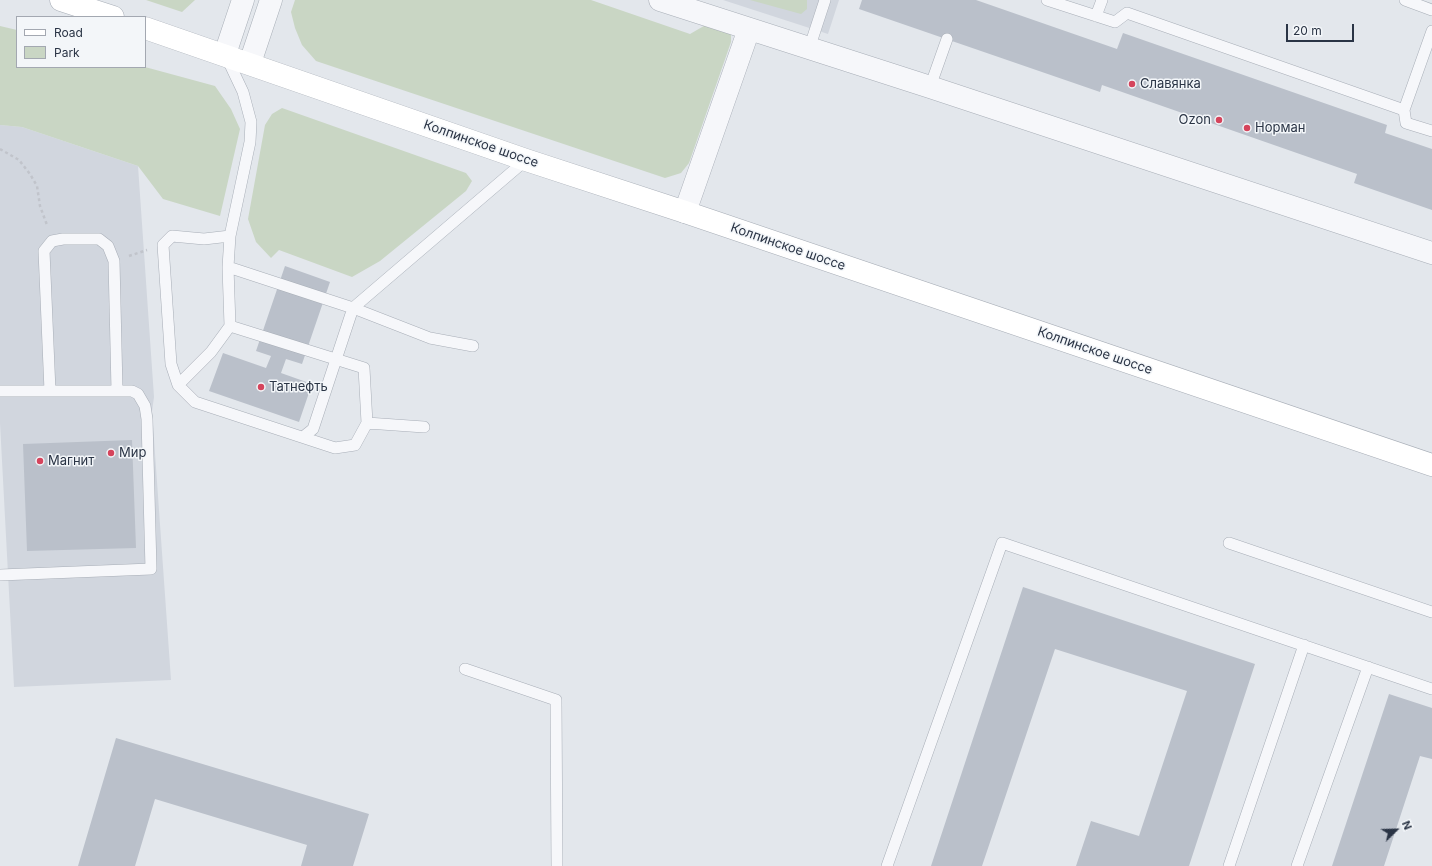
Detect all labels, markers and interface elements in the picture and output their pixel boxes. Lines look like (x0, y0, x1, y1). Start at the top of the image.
legend (16, 16, 146, 68)
scale bar (1288, 16, 1356, 42)
text: 20 m (1293, 23, 1322, 38)
text: Road (54, 25, 83, 40)
text: Park (54, 45, 80, 60)
place label: Славянка (1140, 76, 1201, 92)
marker: Славянка (1127, 79, 1137, 89)
place label: Ozon (1179, 112, 1211, 128)
marker: Ozon (1214, 115, 1224, 125)
street label: Колпинское шоссе (421, 117, 541, 171)
place label: Норман (1255, 120, 1305, 136)
marker: Норман (1242, 123, 1252, 133)
street label: Колпинское шоссе (728, 220, 848, 274)
street label: Колпинское шоссе (1035, 324, 1155, 378)
place label: Татнефть (269, 379, 328, 395)
marker: Татнефть (256, 382, 266, 392)
place label: Мир (119, 445, 146, 461)
marker: Мир (106, 448, 116, 458)
place label: Магнит (48, 453, 94, 469)
marker: Магнит (35, 456, 45, 466)
north arrow (1376, 810, 1416, 850)
text: N (1399, 819, 1415, 832)

